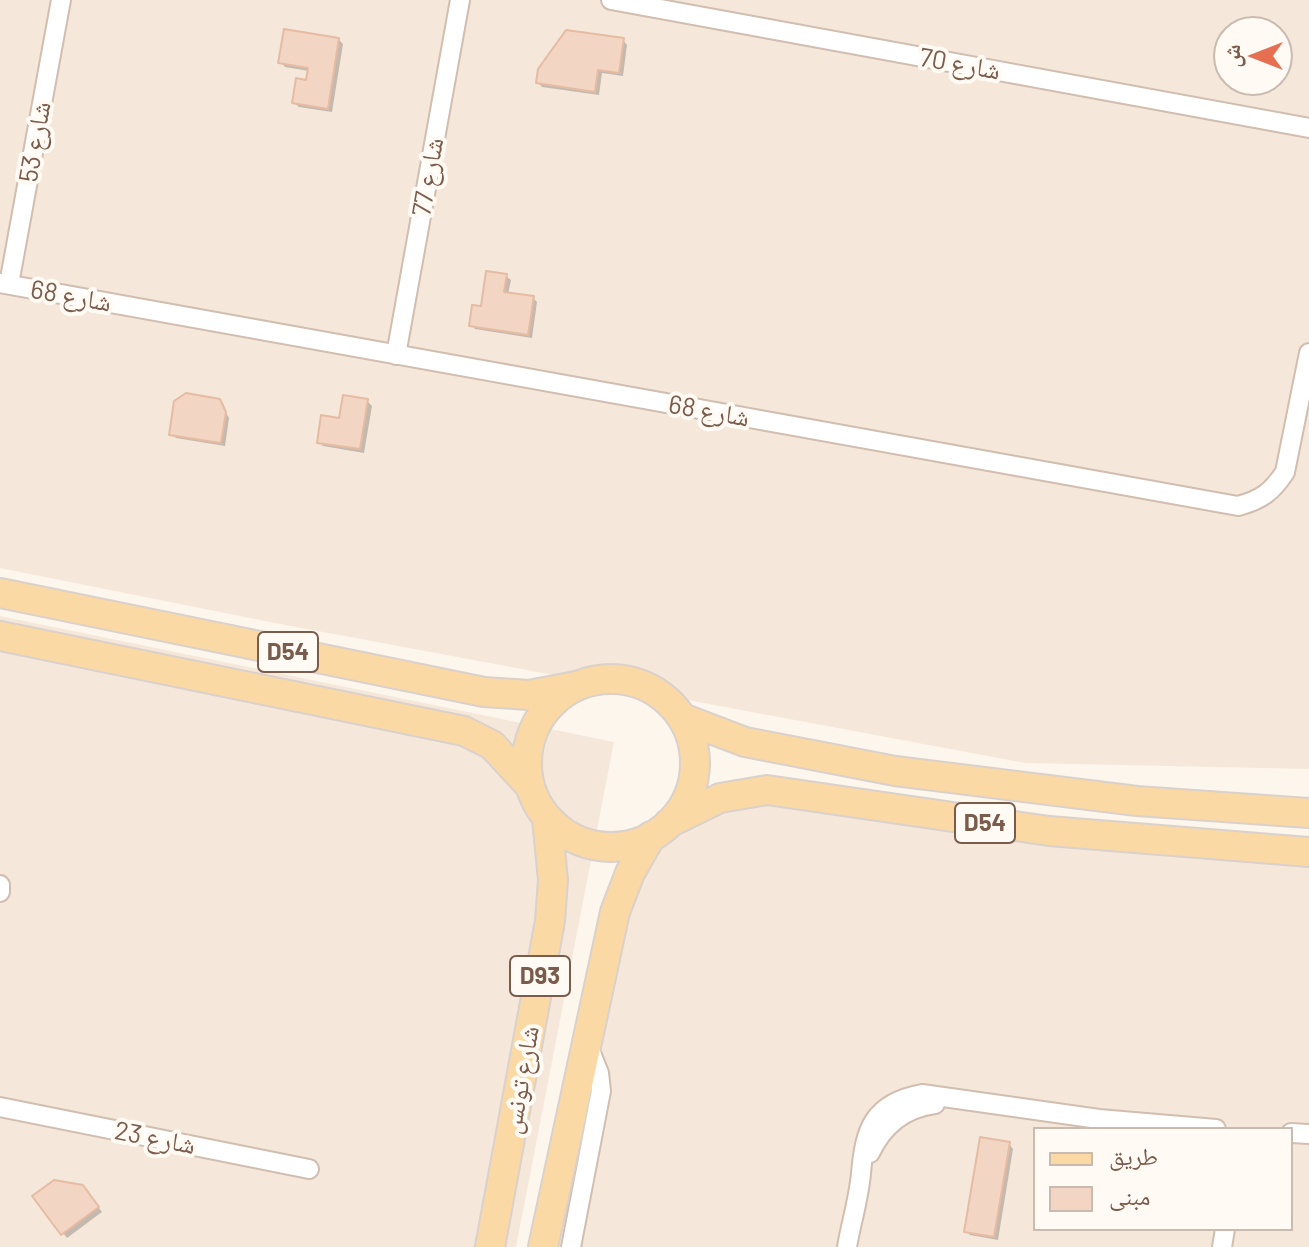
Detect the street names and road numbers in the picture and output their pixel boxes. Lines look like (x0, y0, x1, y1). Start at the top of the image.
street label: شارع 70 (917, 42, 1003, 86)
street label: شارع 53 (13, 99, 57, 185)
street label: شارع 77 (406, 135, 450, 219)
street label: شارع 68 (28, 274, 114, 318)
street label: شارع 68 (666, 389, 752, 433)
road number: D54 (258, 632, 318, 672)
road number: D54 (955, 803, 1015, 843)
road number: D93 (510, 956, 570, 996)
street label: شارع تونس (496, 1023, 546, 1137)
street label: شارع 23 (112, 1115, 198, 1161)

